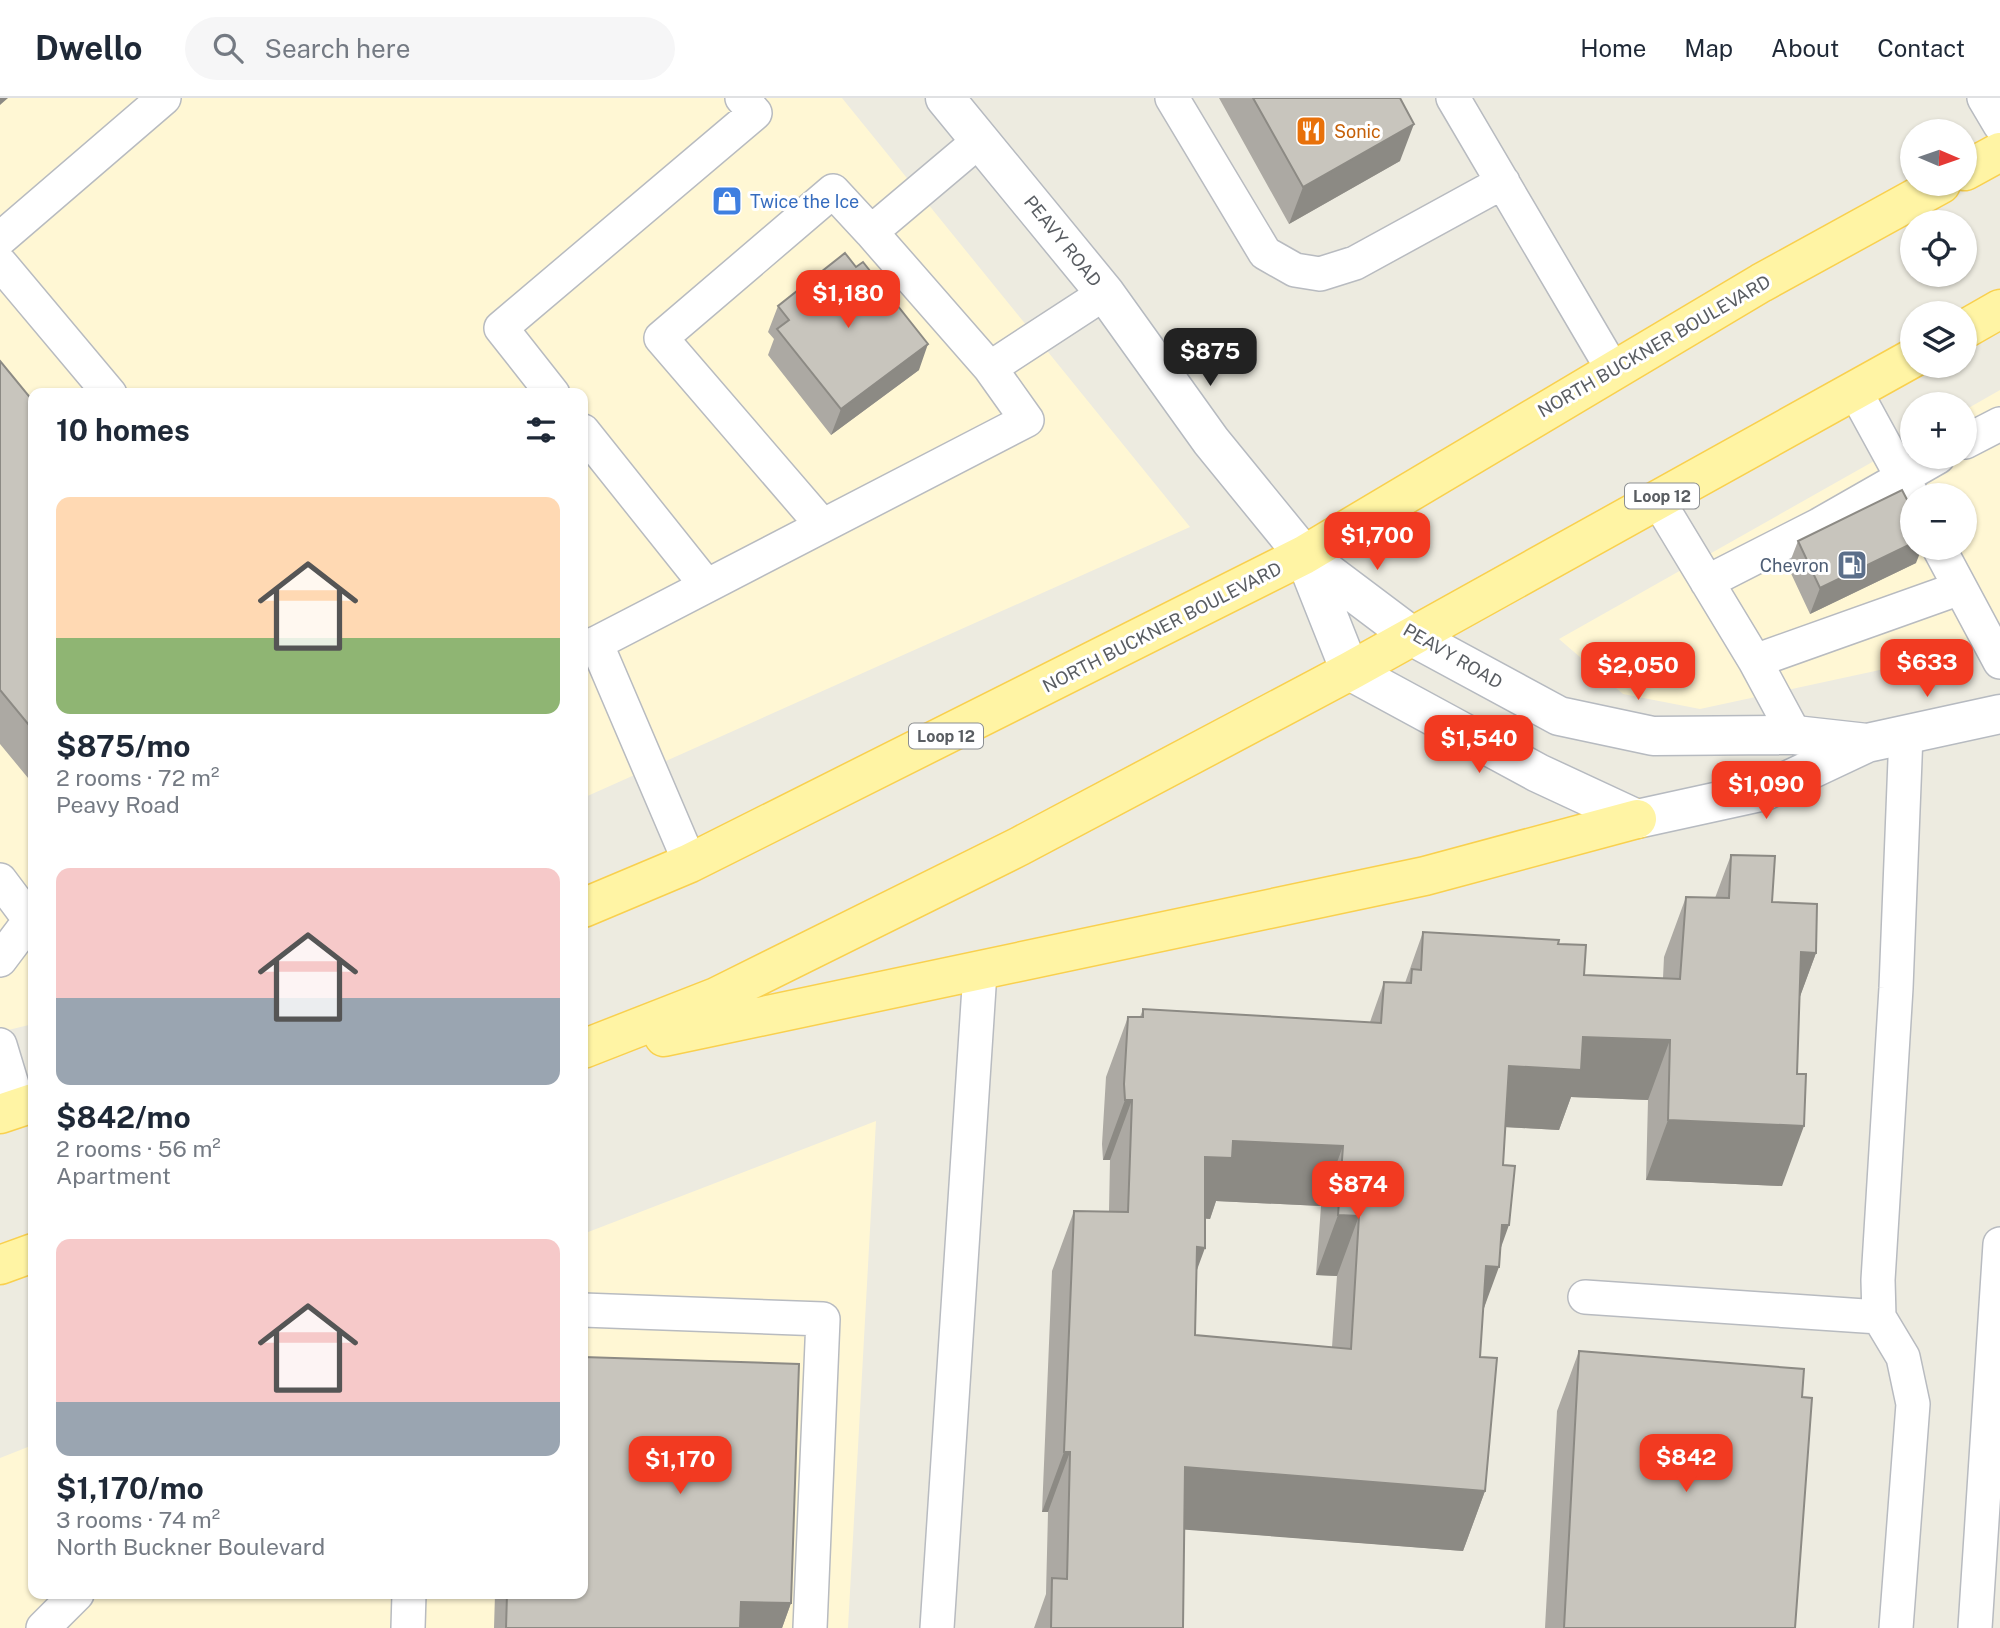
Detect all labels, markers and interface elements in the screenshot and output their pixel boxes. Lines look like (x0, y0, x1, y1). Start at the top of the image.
search box (185, 17, 675, 80)
text: Dwello (35, 29, 143, 67)
icon: search (209, 29, 247, 67)
text: Search here (265, 33, 411, 64)
text: Home (1580, 34, 1646, 62)
text: Map (1684, 34, 1733, 62)
text: About (1771, 34, 1839, 62)
text: Contact (1877, 34, 1965, 62)
restaurant icon: Sonic (1294, 114, 1328, 148)
north arrow (1900, 119, 1978, 196)
map controls (1900, 119, 1977, 560)
place label: Sonic (1334, 121, 1381, 142)
shop icon: Twice the Ice (710, 184, 744, 218)
place label: Twice the Ice (750, 191, 859, 212)
street label: PEAVY ROAD (1020, 191, 1106, 291)
button: locate (1900, 210, 1977, 287)
pin: $1,180 (791, 271, 905, 330)
street label: NORTH BUCKNER BOULEVARD (1534, 271, 1774, 421)
text: $1,180 (812, 279, 884, 306)
button: layers (1900, 301, 1977, 378)
pin: $875 (1169, 328, 1251, 388)
text: $875 (1180, 337, 1240, 364)
button: + (1900, 392, 1977, 469)
icon: filters (522, 411, 560, 449)
text: 10 homes (56, 412, 190, 448)
button: − (1900, 483, 1977, 560)
road number: Loop 12 (1625, 484, 1699, 508)
pin: $1,700 (1320, 512, 1434, 572)
text: $1,700 (1340, 521, 1414, 548)
icon: home (245, 543, 371, 669)
fuel station icon: Chevron (1835, 548, 1869, 582)
place label: Chevron (1760, 555, 1829, 576)
street label: NORTH BUCKNER BOULEVARD (1039, 557, 1285, 697)
street label: PEAVY ROAD (1400, 619, 1506, 693)
pin: $633 (1886, 640, 1968, 699)
pin: $2,050 (1581, 642, 1695, 702)
text: $633 (1896, 648, 1958, 675)
text: $2,050 (1597, 651, 1679, 678)
pin: $1,540 (1422, 716, 1536, 775)
road number: Loop 12 (909, 723, 983, 748)
text: $1,540 (1440, 724, 1518, 751)
text: $875/mo (56, 728, 191, 764)
pin: $1,090 (1709, 762, 1823, 821)
text: 2 rooms · 72 m² (56, 764, 219, 791)
text: $1,090 (1728, 770, 1804, 797)
text: Peavy Road (56, 791, 180, 818)
icon: home (245, 914, 371, 1040)
text: $842/mo (56, 1099, 191, 1135)
text: 2 rooms · 56 m² (56, 1135, 221, 1162)
text: Apartment (56, 1162, 171, 1189)
pin: $874 (1317, 1162, 1399, 1221)
text: $874 (1328, 1170, 1388, 1197)
icon: home (245, 1285, 371, 1411)
pin: $842 (1645, 1434, 1727, 1494)
pin: $1,170 (623, 1436, 737, 1496)
text: $842 (1656, 1443, 1716, 1470)
text: $1,170 (645, 1445, 715, 1472)
text: $1,170/mo (56, 1470, 204, 1506)
text: 3 rooms · 74 m² (56, 1506, 220, 1533)
text: North Buckner Boulevard (56, 1533, 325, 1560)

